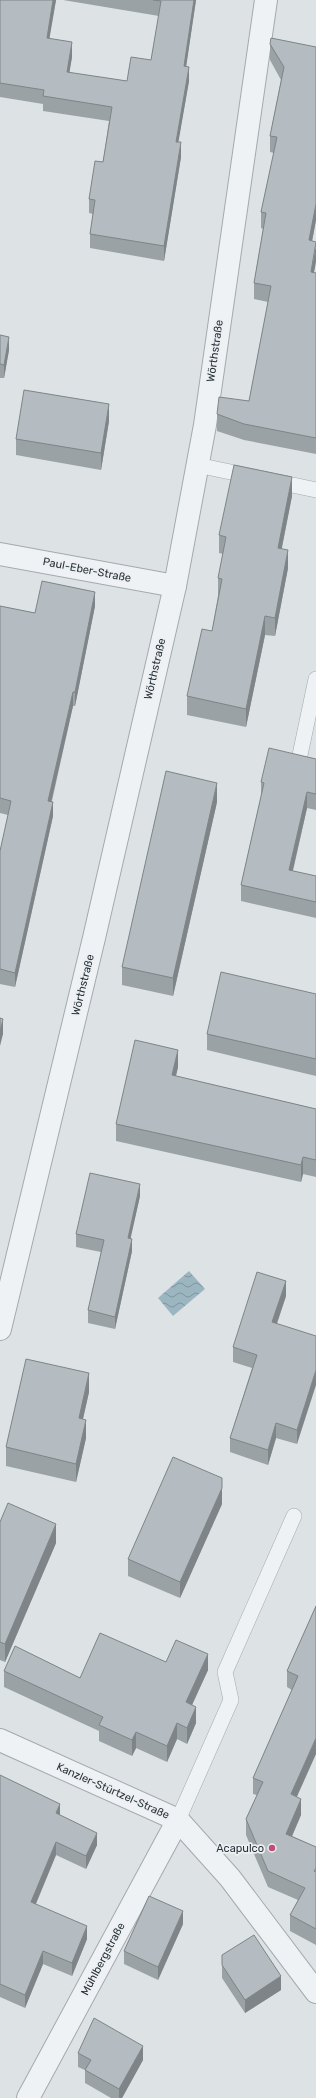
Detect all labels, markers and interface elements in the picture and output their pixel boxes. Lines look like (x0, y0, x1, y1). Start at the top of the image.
street label: Wörthstraße (204, 319, 226, 383)
street label: Paul-Eber-Straße (42, 555, 132, 585)
street label: Wörthstraße (142, 637, 168, 701)
street label: Wörthstraße (69, 953, 97, 1017)
street label: Kanzler-Stürtzel-Straße (55, 1760, 171, 1822)
place label: Acapulco (216, 1842, 264, 1855)
marker: Acapulco (267, 1843, 277, 1853)
street label: Mühlbergstraße (78, 1920, 128, 1998)

